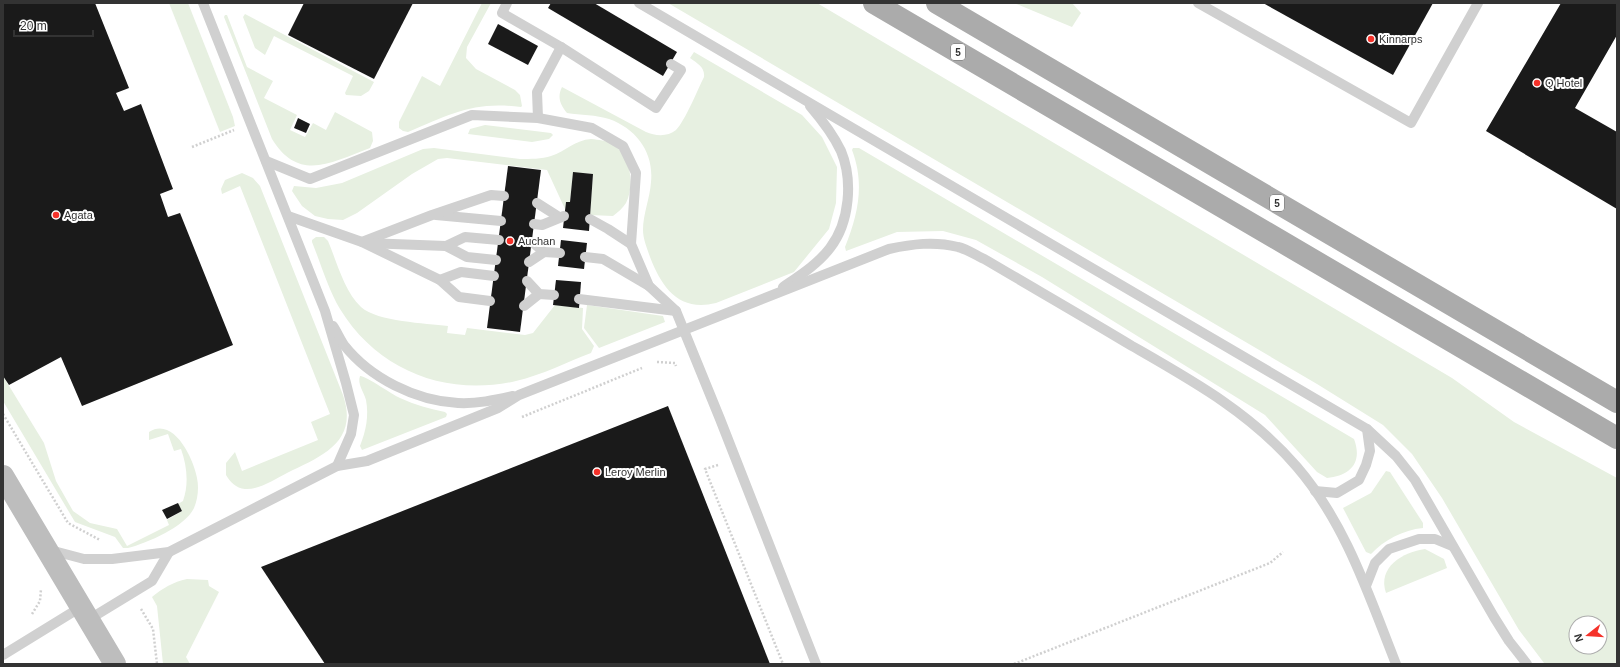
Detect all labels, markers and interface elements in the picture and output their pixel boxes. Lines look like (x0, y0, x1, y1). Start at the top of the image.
scale bar (14, 12, 93, 38)
text: 20 m (20, 19, 47, 33)
place label: Kinnarps (1379, 33, 1423, 45)
marker: Kinnarps (1366, 34, 1376, 44)
road number: 5 (951, 44, 965, 60)
place label: Q Hotel (1545, 77, 1582, 89)
marker: Q Hotel (1532, 78, 1542, 88)
road number: 5 (1270, 195, 1284, 211)
place label: Agata (64, 209, 94, 221)
marker: Agata (51, 210, 61, 220)
place label: Auchan (518, 235, 555, 247)
marker: Auchan (505, 236, 515, 246)
place label: Leroy Merlin (605, 466, 666, 478)
marker: Leroy Merlin (592, 467, 602, 477)
north arrow (1568, 615, 1608, 655)
text: N (1572, 632, 1585, 643)

